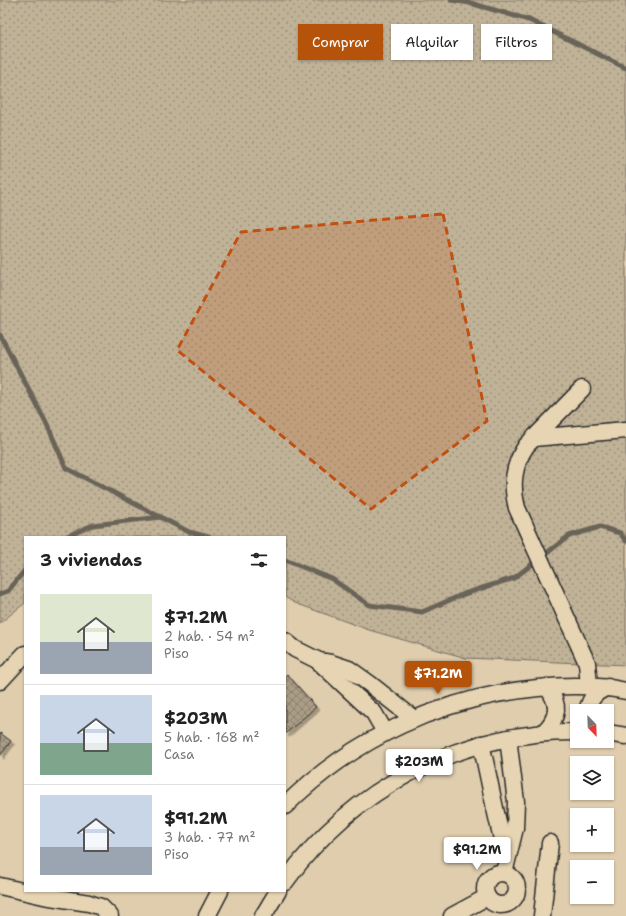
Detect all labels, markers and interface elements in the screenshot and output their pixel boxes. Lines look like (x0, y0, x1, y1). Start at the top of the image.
chip: Comprar (298, 24, 383, 60)
chip: Alquilar (391, 24, 473, 60)
chip: Filtros (481, 24, 552, 60)
text: 3 viviendas (40, 549, 142, 571)
icon: filters (248, 549, 270, 571)
text: $71.2M (164, 606, 228, 628)
icon: home (72, 610, 120, 658)
text: 2 hab. · 54 m² (164, 628, 255, 645)
text: Piso (164, 645, 189, 662)
pin: $71.2M (405, 661, 471, 695)
text: $71.2M (414, 665, 462, 682)
north arrow (570, 704, 614, 748)
map controls (570, 704, 614, 904)
text: $203M (164, 707, 228, 729)
icon: home (72, 711, 120, 759)
text: 5 hab. · 168 m² (164, 729, 259, 746)
text: Casa (164, 746, 194, 763)
pin: $203M (391, 749, 447, 783)
text: $203M (395, 753, 443, 770)
button: layers (570, 756, 614, 800)
text: $91.2M (164, 807, 228, 829)
button: + (570, 808, 614, 852)
icon: home (72, 811, 120, 859)
text: 3 hab. · 77 m² (164, 829, 255, 846)
pin: $91.2M (444, 837, 510, 871)
text: $91.2M (453, 841, 501, 858)
text: Piso (164, 846, 189, 863)
button: − (570, 860, 614, 904)

